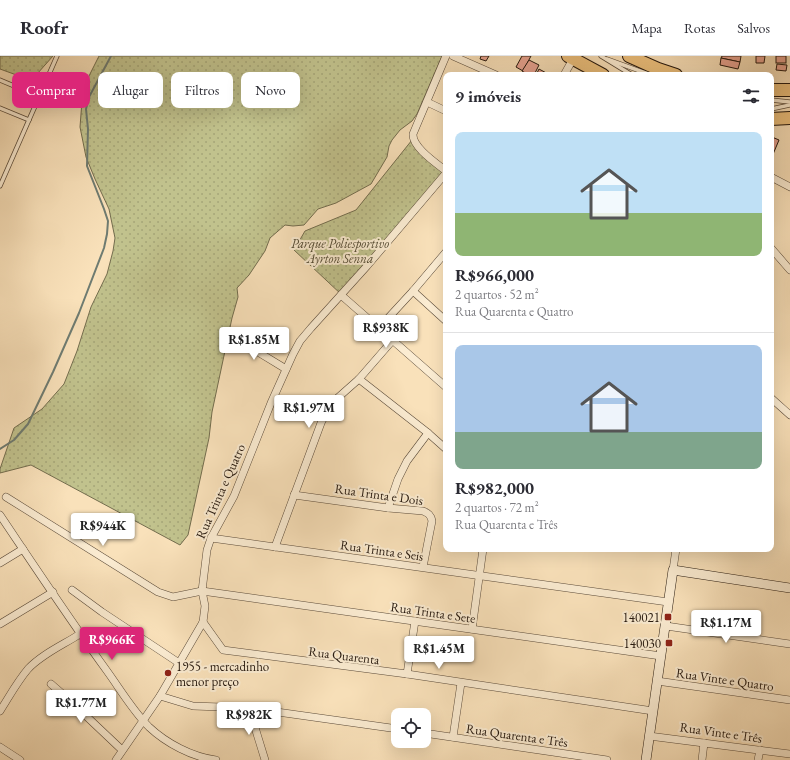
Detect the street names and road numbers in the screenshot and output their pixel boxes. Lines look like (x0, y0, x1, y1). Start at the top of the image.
street label: Rua Trinta e Quatro (192, 441, 249, 541)
street label: Rua Trinta e Dois (334, 480, 424, 509)
street label: Rua Trinta e Seis (339, 536, 425, 565)
street label: Rua Trinta e Sete (389, 598, 476, 627)
street label: Rua Quarenta (307, 643, 381, 668)
street label: Rua Vinte e Quatro (675, 664, 775, 695)
street label: Rua Vinte e Três (679, 718, 763, 747)
street label: Rua Quarenta e Três (465, 720, 569, 751)

